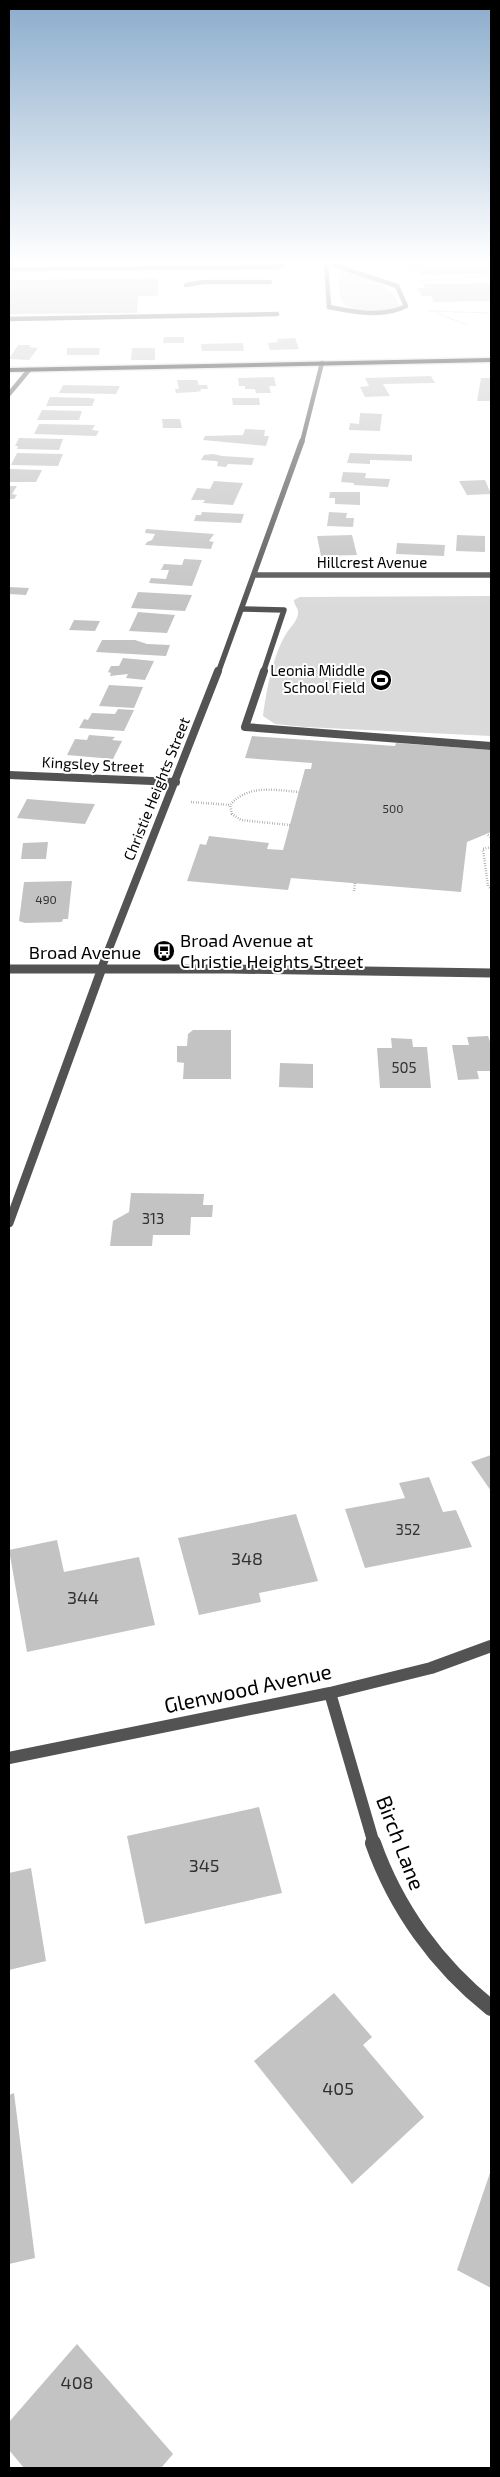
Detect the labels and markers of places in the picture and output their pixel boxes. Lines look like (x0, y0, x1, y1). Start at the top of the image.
place label: Leonia Middle School Field (270, 661, 365, 696)
sports icon: Leonia Middle School Field (369, 668, 393, 692)
place label: Broad Avenue at Christie Heights Street (180, 929, 363, 972)
bus stop icon: Broad Avenue at Christie Heights Street (152, 939, 176, 963)

